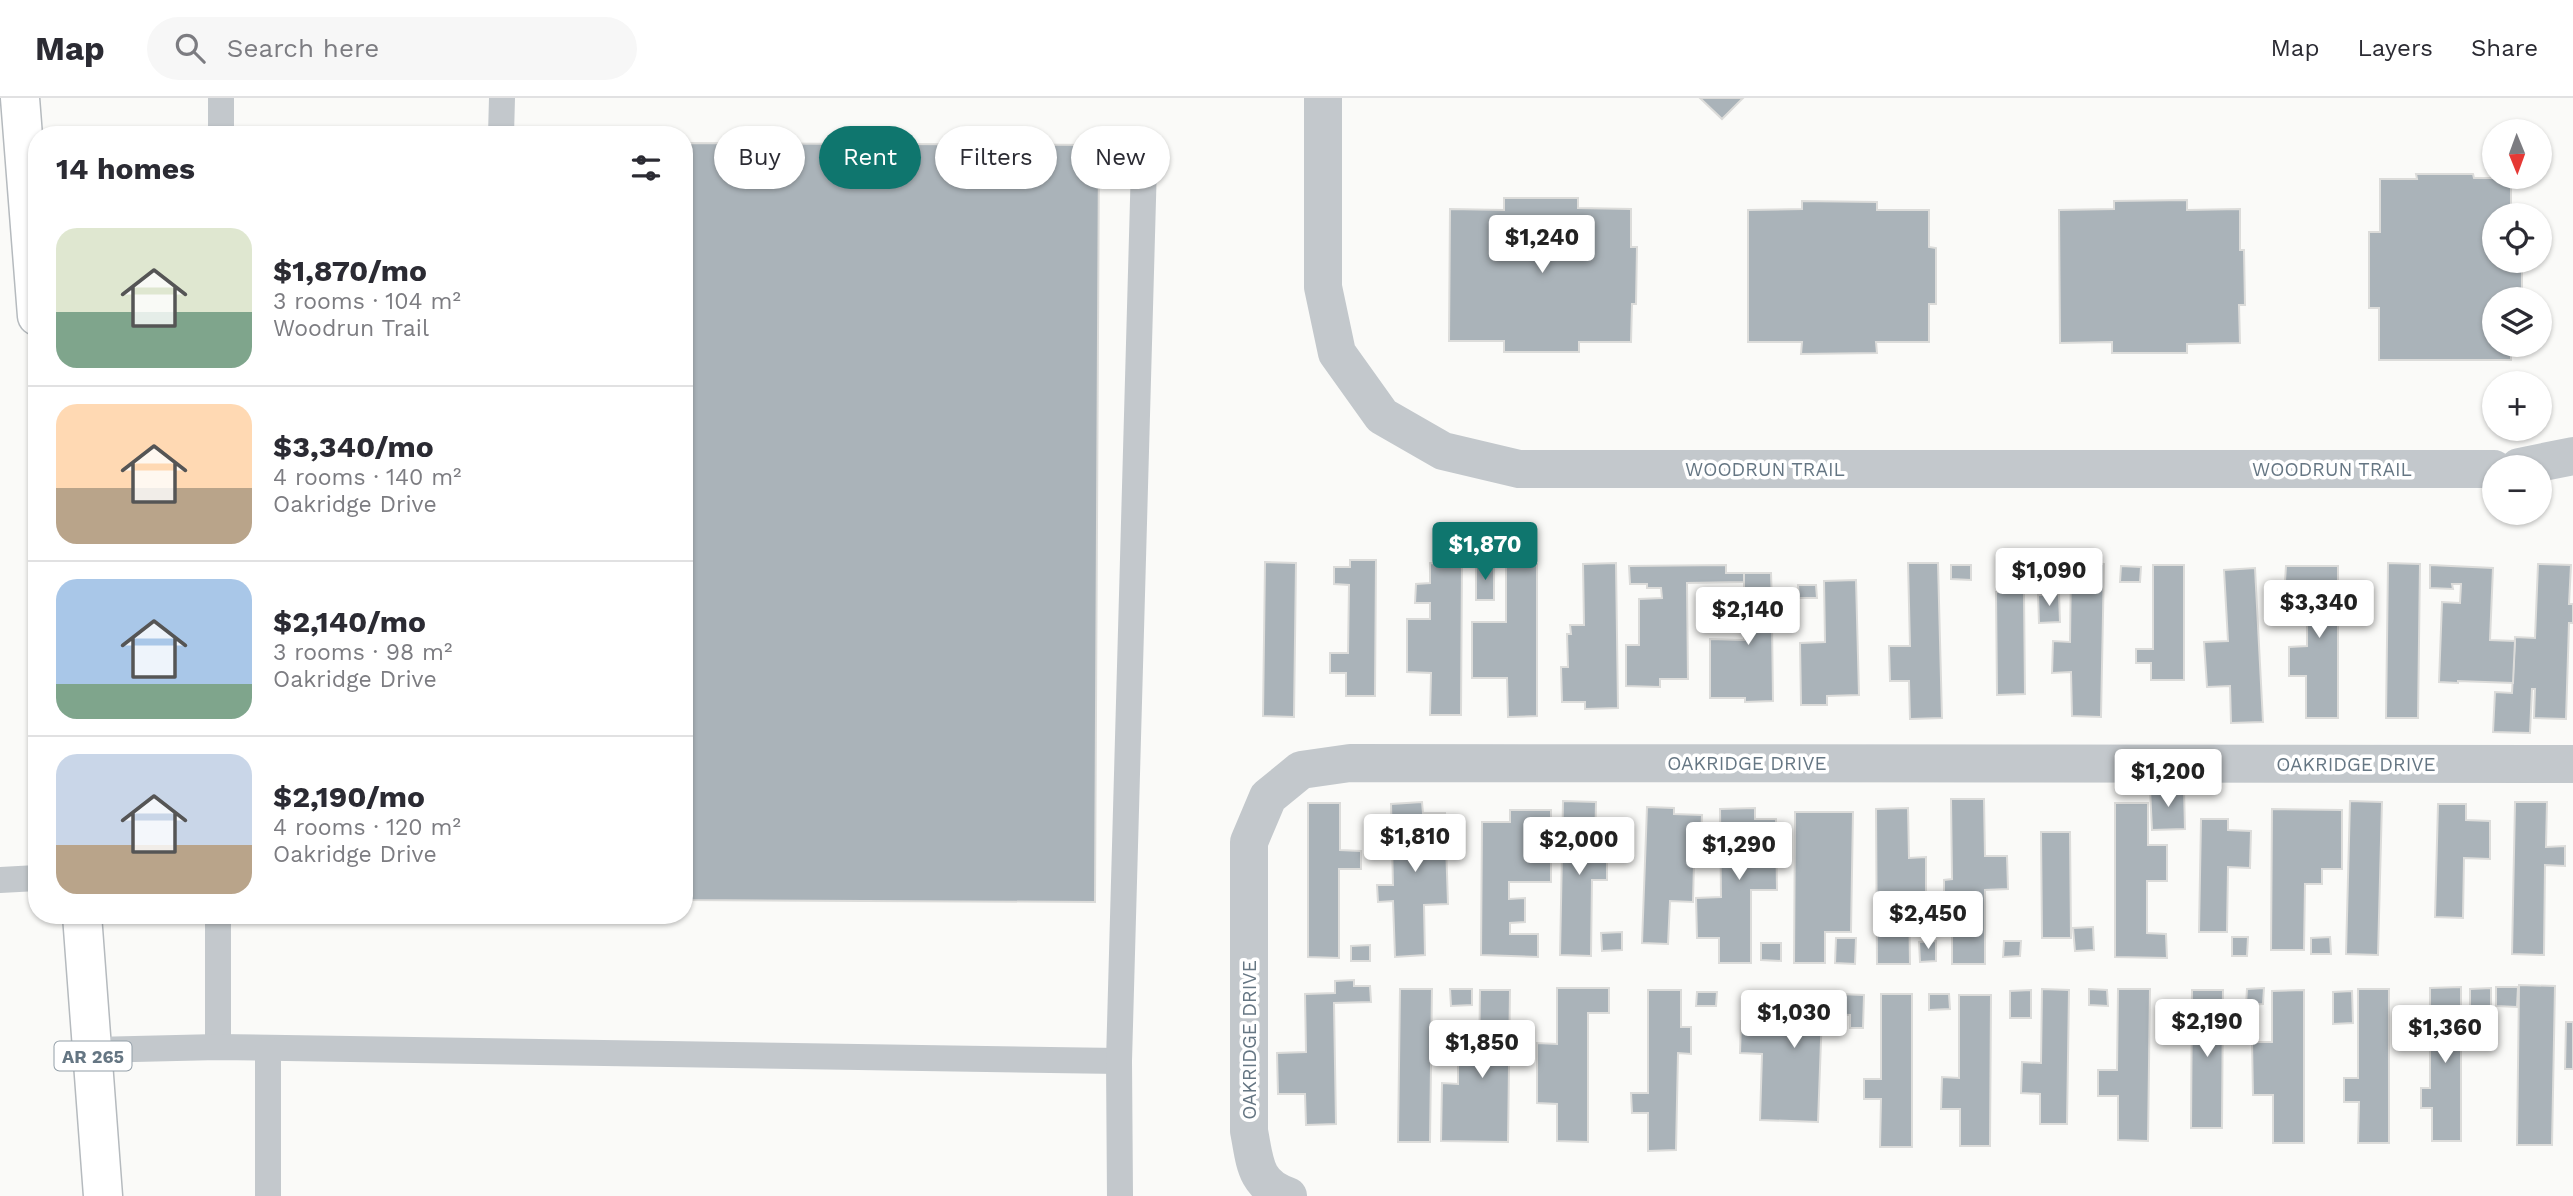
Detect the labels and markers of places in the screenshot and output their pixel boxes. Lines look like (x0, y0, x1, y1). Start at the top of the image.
pin: $1,240 (1485, 216, 1599, 275)
pin: $1,870 (1428, 522, 1542, 582)
pin: $1,090 (1992, 548, 2106, 608)
pin: $3,340 (2262, 580, 2376, 640)
pin: $2,140 (1691, 588, 1805, 647)
pin: $1,200 (2111, 750, 2225, 809)
pin: $1,810 (1358, 814, 1472, 874)
pin: $2,000 (1522, 818, 1636, 877)
pin: $1,290 (1682, 822, 1796, 882)
pin: $2,450 (1871, 892, 1985, 951)
pin: $1,030 (1737, 990, 1851, 1050)
pin: $2,190 (2150, 1000, 2264, 1059)
pin: $1,360 (2388, 1006, 2502, 1065)
pin: $1,850 (1425, 1020, 1539, 1080)

